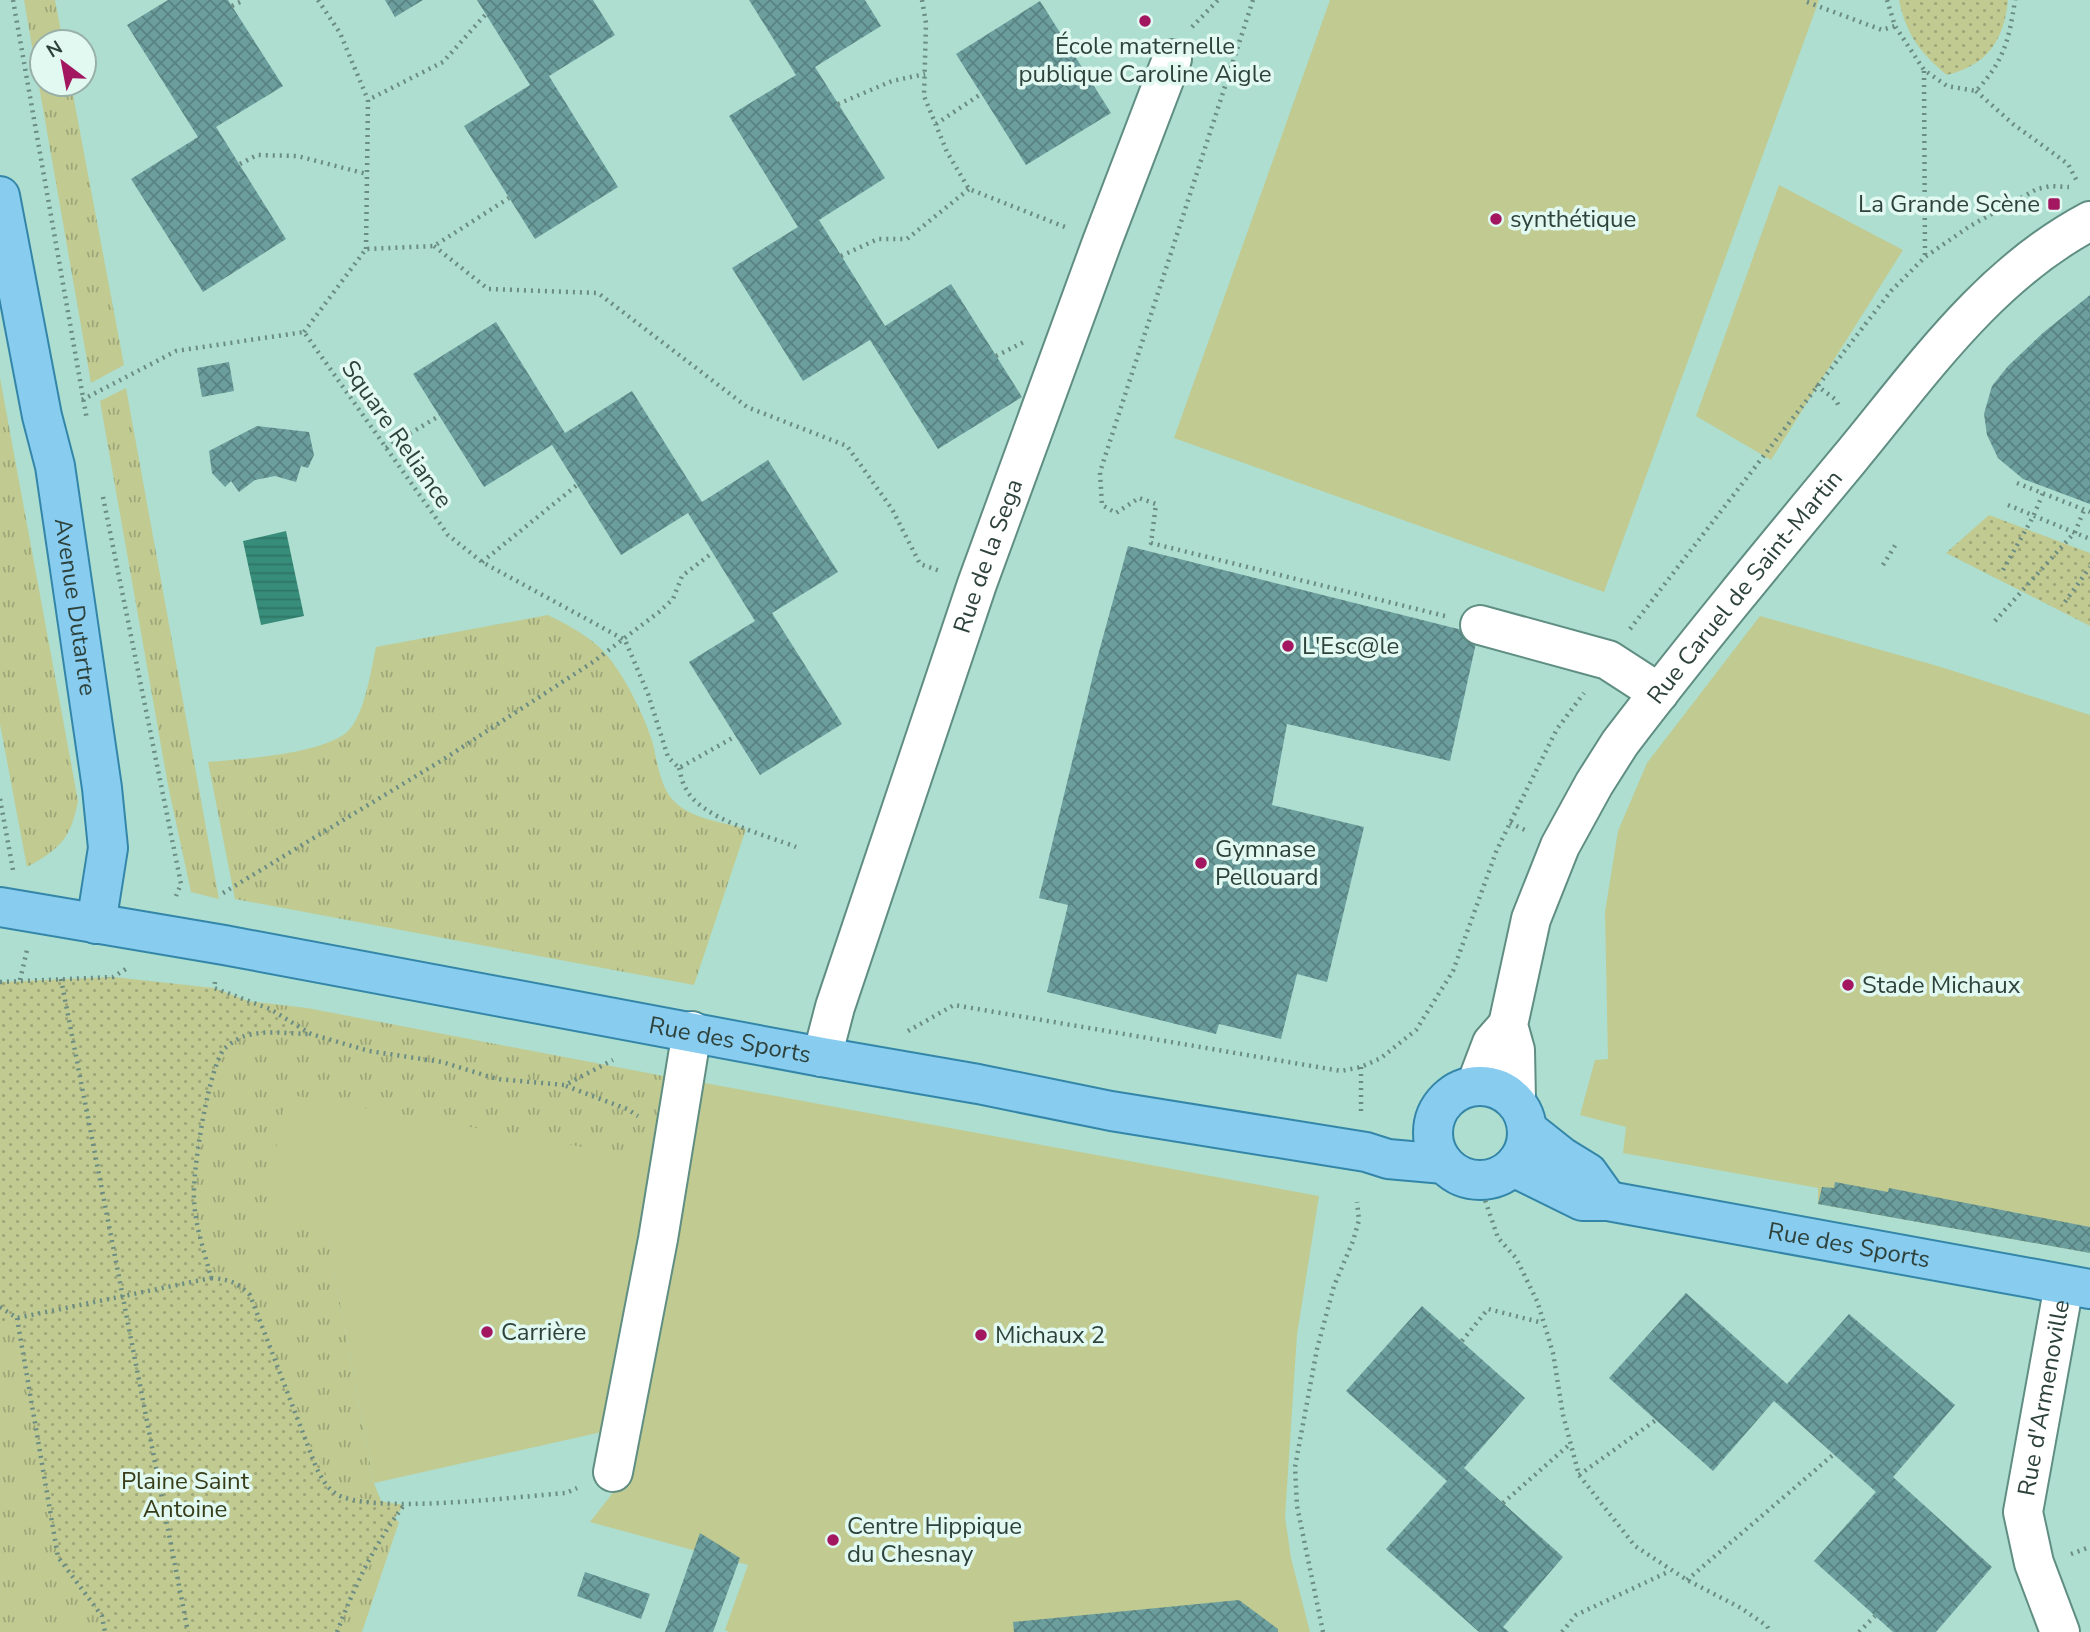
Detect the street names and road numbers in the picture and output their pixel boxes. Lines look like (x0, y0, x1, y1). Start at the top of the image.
street label: Square Reliance (334, 354, 460, 514)
street label: Rue Caruel de Saint-Martin (1640, 463, 1850, 711)
street label: Rue de la Sega (946, 474, 1030, 637)
street label: Avenue Dutartre (47, 516, 104, 698)
street label: Rue des Sports (646, 1009, 814, 1071)
street label: Rue des Sports (1765, 1215, 1933, 1276)
street label: Rue d'Armenoville (2010, 1297, 2077, 1498)

